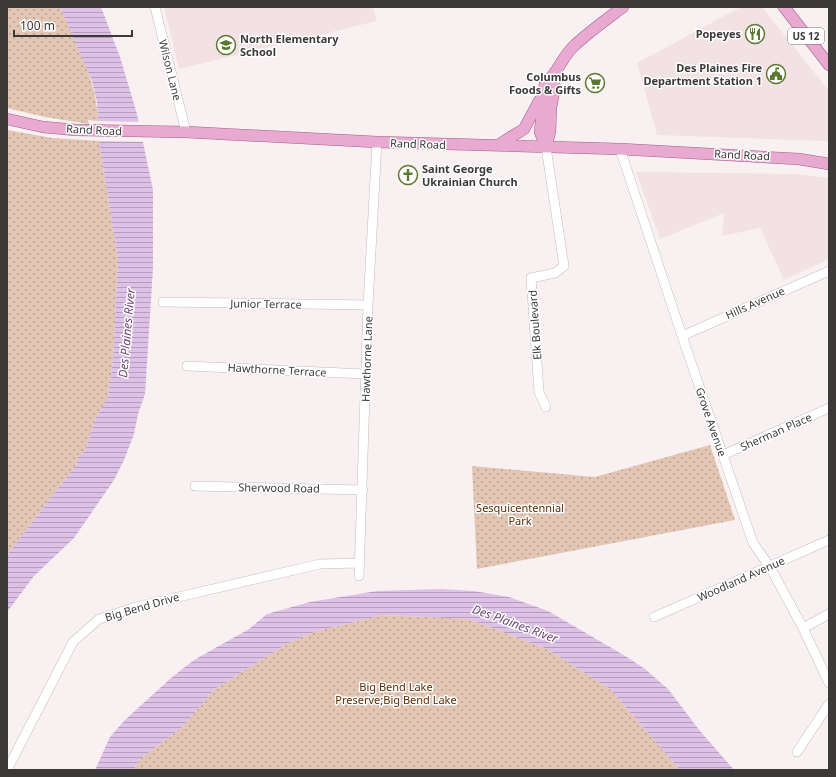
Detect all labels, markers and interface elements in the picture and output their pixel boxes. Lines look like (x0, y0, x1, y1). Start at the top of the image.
scale bar (14, 12, 132, 38)
text: 100 m (20, 17, 55, 34)
restaurant icon: Popeyes (744, 23, 766, 45)
place label: Popeyes (696, 26, 741, 41)
road number: US 12 (788, 28, 824, 44)
place label: North Elementary School (240, 31, 339, 59)
school or university icon: North Elementary School (215, 34, 237, 56)
street label: Wilson Lane (156, 38, 185, 102)
place label: Des Plaines Fire Department Station 1 (643, 60, 762, 88)
public building icon: Des Plaines Fire Department Station 1 (765, 63, 787, 85)
place label: Columbus Foods & Gifts (509, 69, 581, 97)
supermarket icon: Columbus Foods & Gifts (584, 72, 606, 94)
street label: Rand Road (66, 121, 122, 138)
street label: Rand Road (390, 135, 446, 152)
street label: Rand Road (714, 146, 770, 163)
place label: Saint George Ukrainian Church (422, 161, 518, 189)
church icon: Saint George Ukrainian Church (397, 164, 419, 186)
street label: Hills Avenue (723, 283, 787, 322)
water label: Des Plaines River (114, 286, 139, 378)
street label: Elk Boulevard (525, 290, 544, 360)
street label: Junior Terrace (229, 295, 302, 312)
street label: Hawthorne Lane (358, 316, 375, 402)
street label: Hawthorne Terrace (227, 359, 327, 380)
street label: Grove Avenue (693, 385, 730, 458)
street label: Sherman Place (738, 409, 814, 454)
street label: Sherwood Road (238, 479, 320, 496)
park label: Sesquicentennial Park (476, 500, 564, 528)
street label: Woodland Avenue (695, 553, 787, 605)
street label: Big Bend Drive (103, 589, 181, 624)
water label: Des Plaines River (470, 600, 561, 647)
park label: Big Bend Lake Preserve;Big Bend Lake (335, 679, 457, 707)

